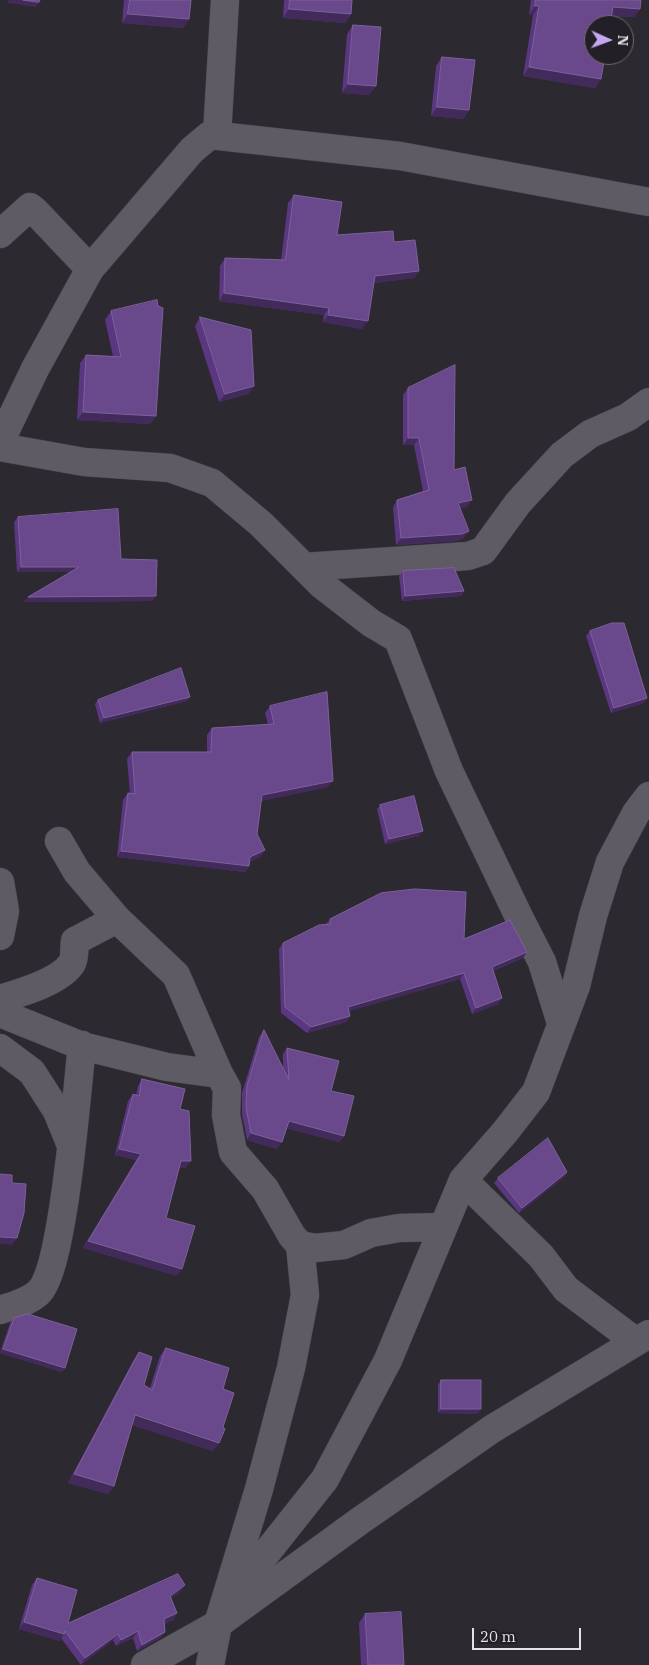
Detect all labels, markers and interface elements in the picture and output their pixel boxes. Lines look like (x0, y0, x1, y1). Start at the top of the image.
north arrow (584, 15, 634, 65)
text: N (614, 35, 632, 46)
scale bar (474, 1618, 583, 1650)
text: 20 m (480, 1627, 516, 1646)

